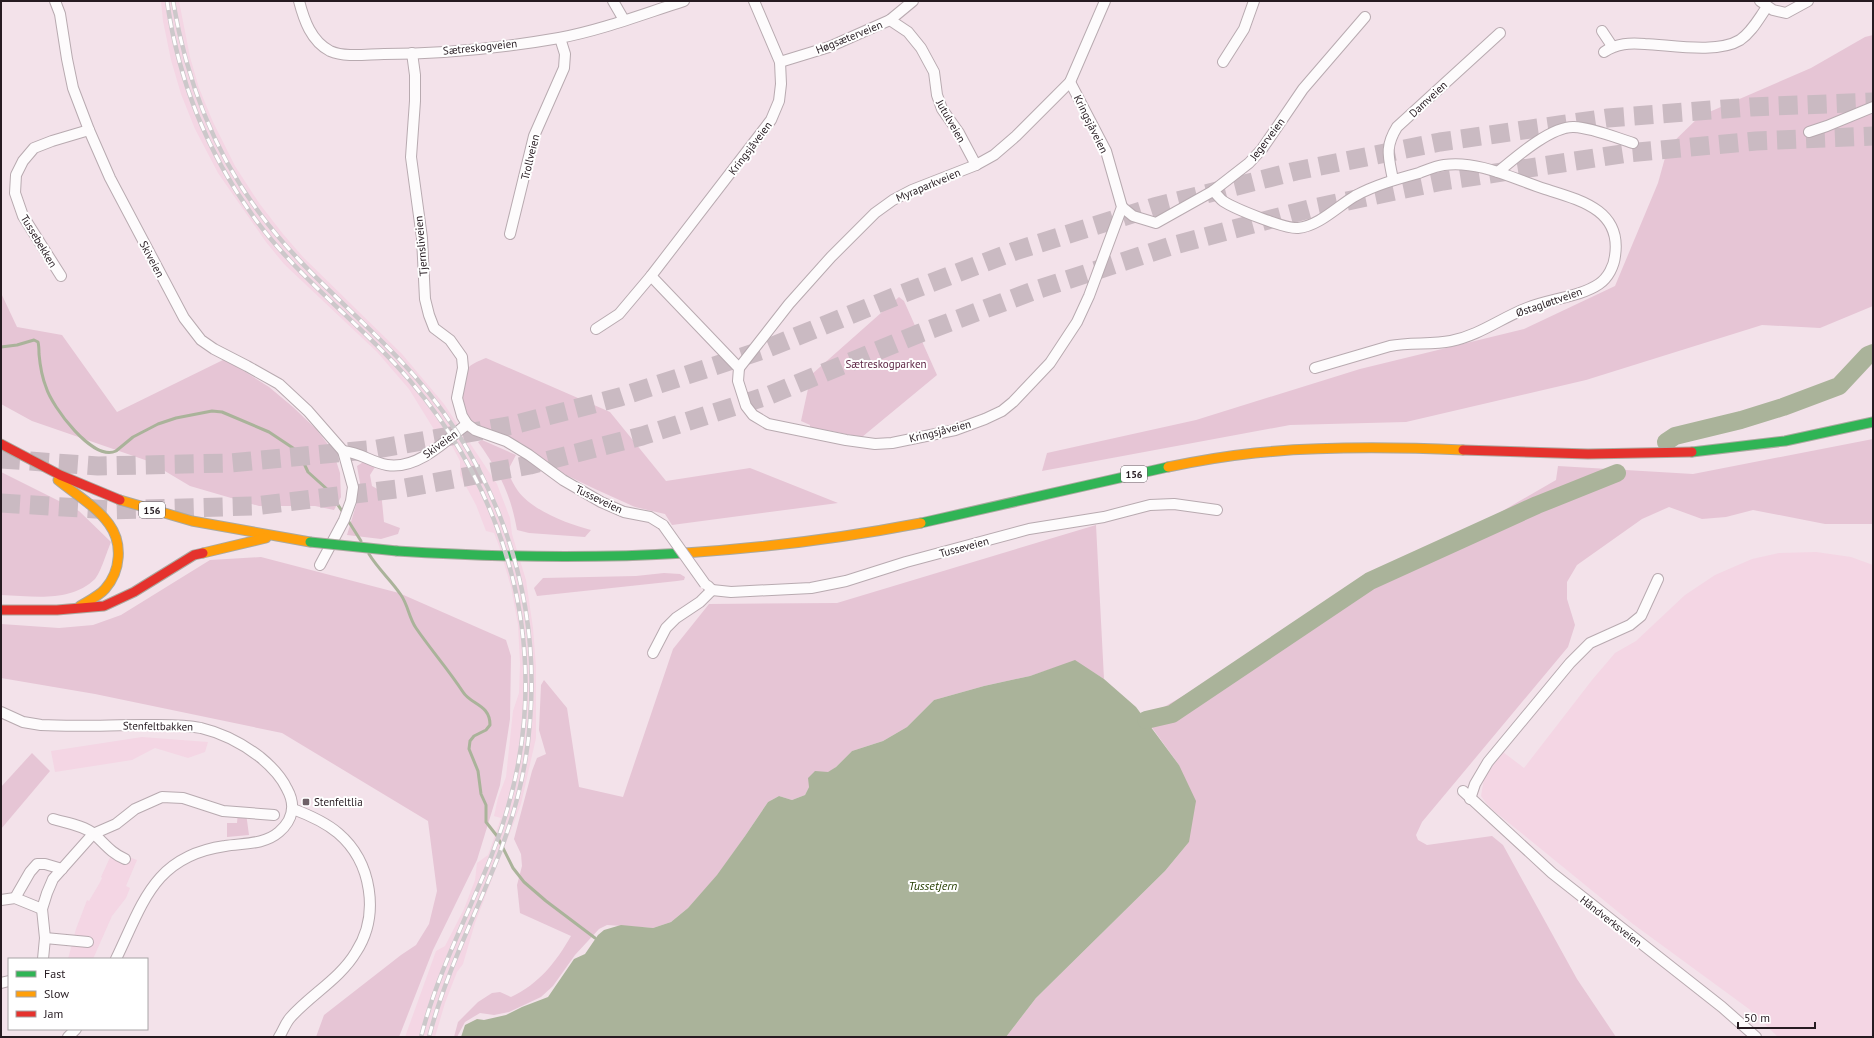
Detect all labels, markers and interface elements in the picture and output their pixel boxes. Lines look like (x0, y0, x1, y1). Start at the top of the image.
street label: Høgsæterveien (814, 17, 884, 57)
street label: Sætreskogveien (442, 36, 518, 58)
street label: Damveien (1406, 78, 1450, 120)
street label: Kringsjåveien (1071, 92, 1111, 156)
street label: Jutulveien (933, 96, 969, 145)
street label: Jegerveien (1246, 115, 1287, 164)
street label: Kringsjåveien (725, 118, 775, 178)
street label: Trollveien (518, 133, 542, 181)
street label: Myraparkveien (894, 165, 962, 205)
street label: Tussebekken (18, 212, 60, 270)
street label: Tjernsliveien (411, 215, 431, 277)
street label: Skiveien (137, 238, 167, 280)
street label: Østagløttveien (1514, 284, 1584, 320)
park label: Sætreskogparken (845, 357, 927, 371)
street label: Kringsjåveien (908, 417, 972, 445)
street label: Skiveien (420, 427, 460, 461)
road number: 156 (1121, 466, 1147, 482)
street label: Tusseveien (573, 482, 625, 516)
road number: 156 (139, 502, 165, 518)
street label: Tusseveien (938, 534, 990, 560)
street label: Stenfeltbakken (123, 718, 193, 734)
place label: Stenfeltlia (314, 795, 363, 809)
marker: Stenfeltlia (301, 797, 311, 807)
water label: Tussetjern (909, 878, 957, 893)
street label: Håndverksveien (1577, 893, 1645, 949)
legend (8, 958, 148, 1030)
text: Fast (44, 966, 65, 981)
text: Slow (44, 986, 69, 1001)
scale bar (1738, 1004, 1815, 1030)
text: Jam (43, 1006, 63, 1021)
text: 50 m (1744, 1010, 1770, 1025)

